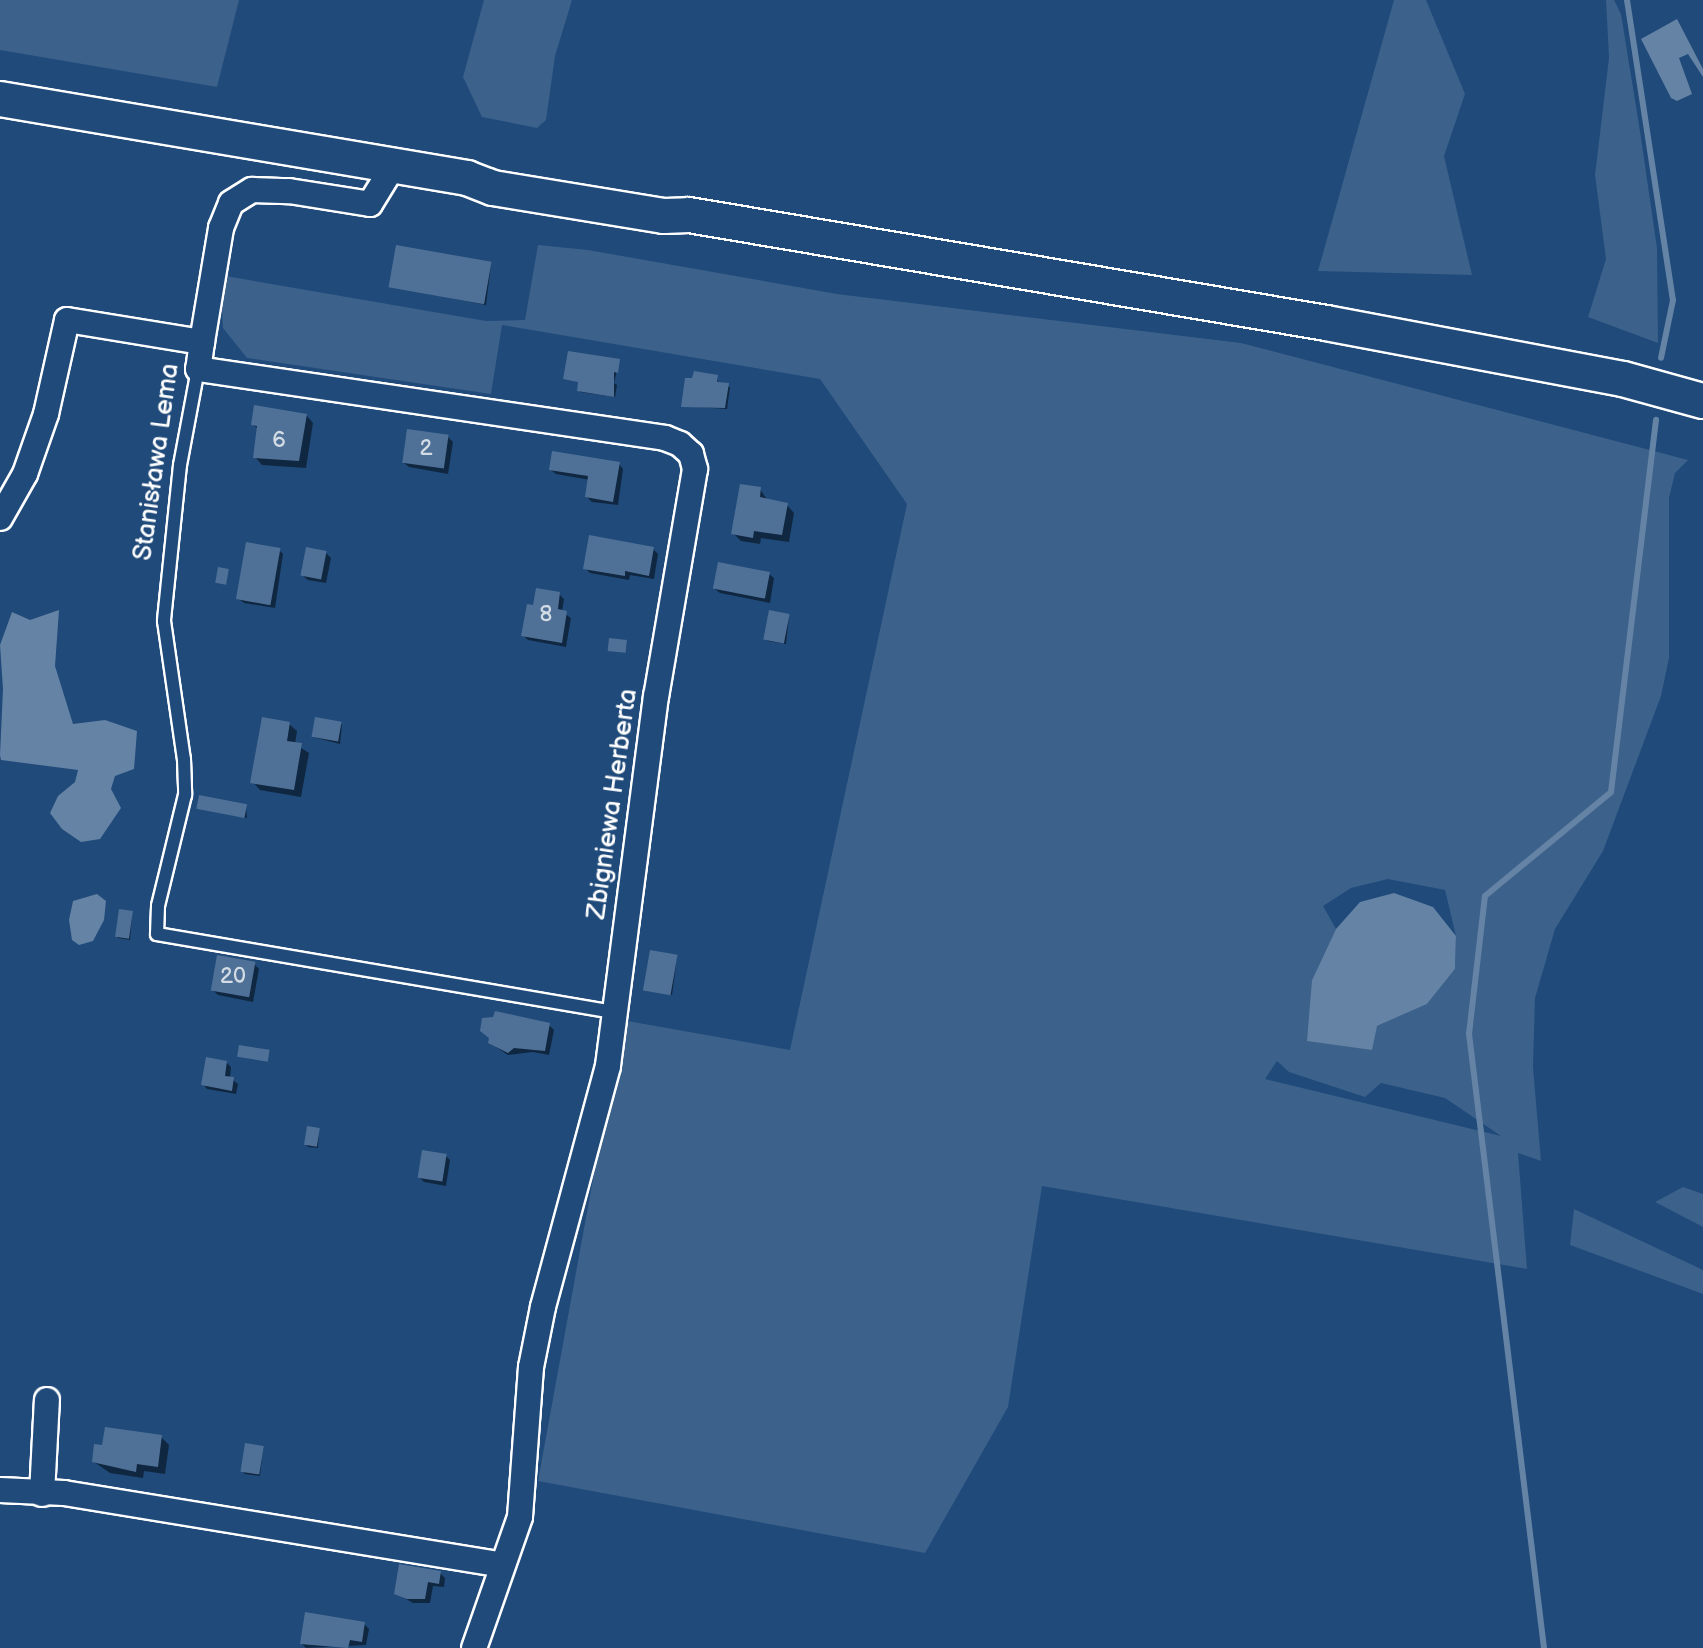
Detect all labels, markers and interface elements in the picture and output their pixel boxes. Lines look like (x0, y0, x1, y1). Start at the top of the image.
street label: Stanisława Lema (128, 361, 186, 563)
house number: 6 (272, 428, 286, 454)
house number: 2 (420, 436, 432, 462)
house number: 8 (540, 602, 552, 628)
street label: Zbigniewa Herberta (581, 687, 645, 921)
house number: 20 (220, 964, 246, 990)

